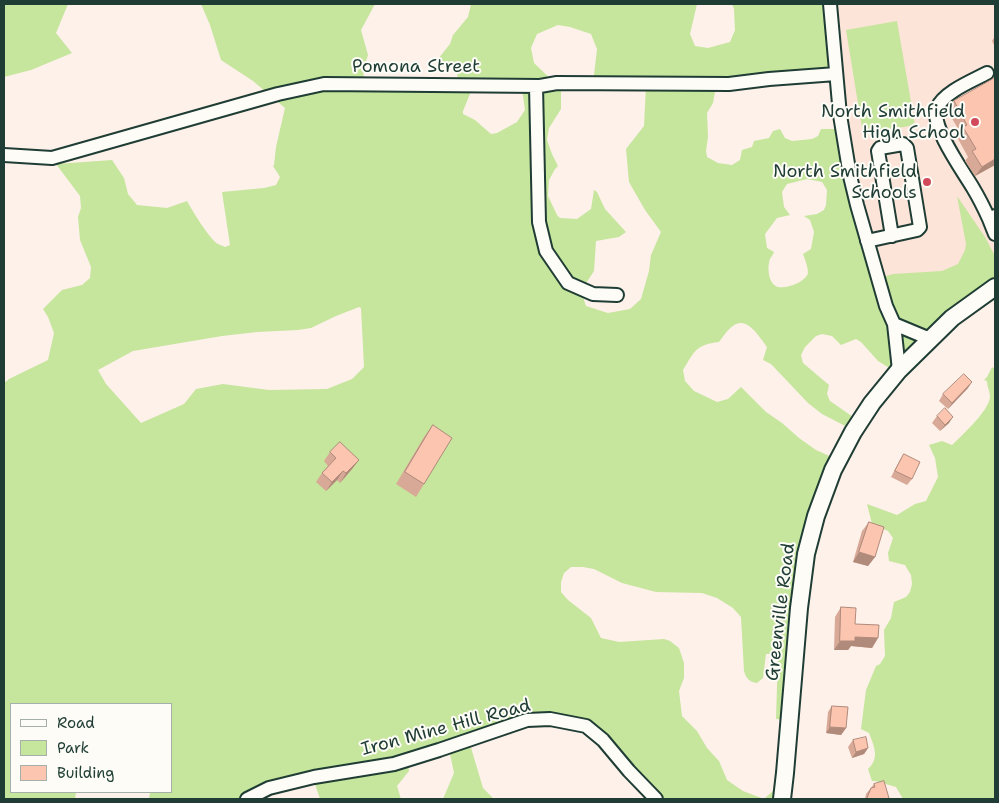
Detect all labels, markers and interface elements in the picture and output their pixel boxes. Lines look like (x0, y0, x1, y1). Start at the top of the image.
street label: Pomona Street (352, 56, 480, 78)
place label: North Smithfield High School (821, 101, 965, 144)
marker: North Smithfield High School (969, 116, 981, 128)
place label: North Smithfield Schools (773, 161, 917, 203)
marker: North Smithfield Schools (921, 176, 933, 188)
street label: Greenville Road (762, 542, 800, 682)
street label: Iron Mine Hill Road (359, 695, 533, 761)
legend (10, 703, 172, 793)
text: Road (57, 713, 95, 733)
text: Park (57, 738, 89, 758)
text: Building (57, 763, 114, 783)

